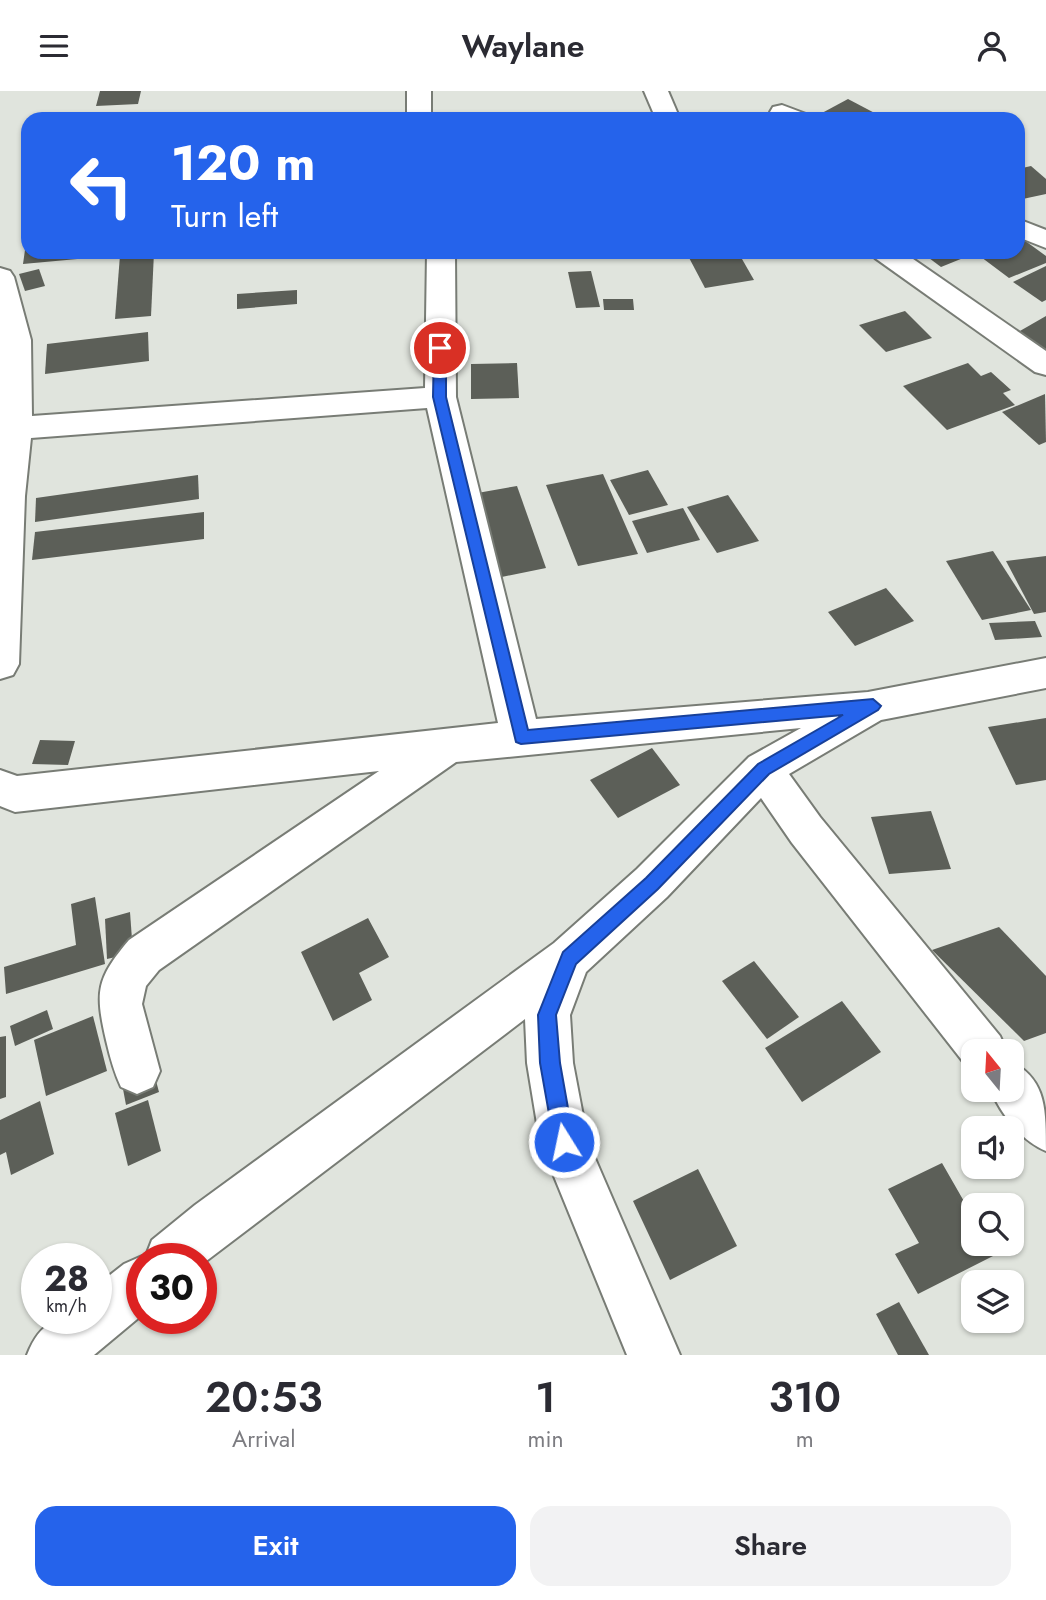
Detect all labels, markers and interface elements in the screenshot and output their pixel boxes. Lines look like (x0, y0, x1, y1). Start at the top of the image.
text: Waylane (461, 23, 585, 69)
icon: menu (35, 27, 73, 65)
icon: person (973, 27, 1011, 65)
text: 120 m (171, 128, 315, 198)
icon: left (56, 140, 147, 231)
text: Turn left (171, 193, 278, 239)
pin (410, 318, 470, 378)
icon: arrive (421, 329, 459, 367)
north arrow (961, 1039, 1024, 1103)
map controls (961, 1039, 1024, 1333)
position arrow (527, 1105, 601, 1179)
button: sound (961, 1116, 1024, 1179)
button: search (961, 1193, 1024, 1256)
speed limit sign: 30 (126, 1243, 217, 1334)
text: 28 (44, 1254, 89, 1304)
button: layers (961, 1270, 1024, 1333)
text: km/h (46, 1293, 87, 1319)
text: 20:53 (205, 1367, 323, 1428)
text: 1 (535, 1367, 556, 1428)
text: 310 (768, 1367, 841, 1428)
text: Arrival (232, 1422, 295, 1456)
text: min (528, 1422, 564, 1456)
text: m (796, 1422, 814, 1456)
button: Exit (35, 1506, 516, 1586)
button: Share (530, 1506, 1011, 1586)

